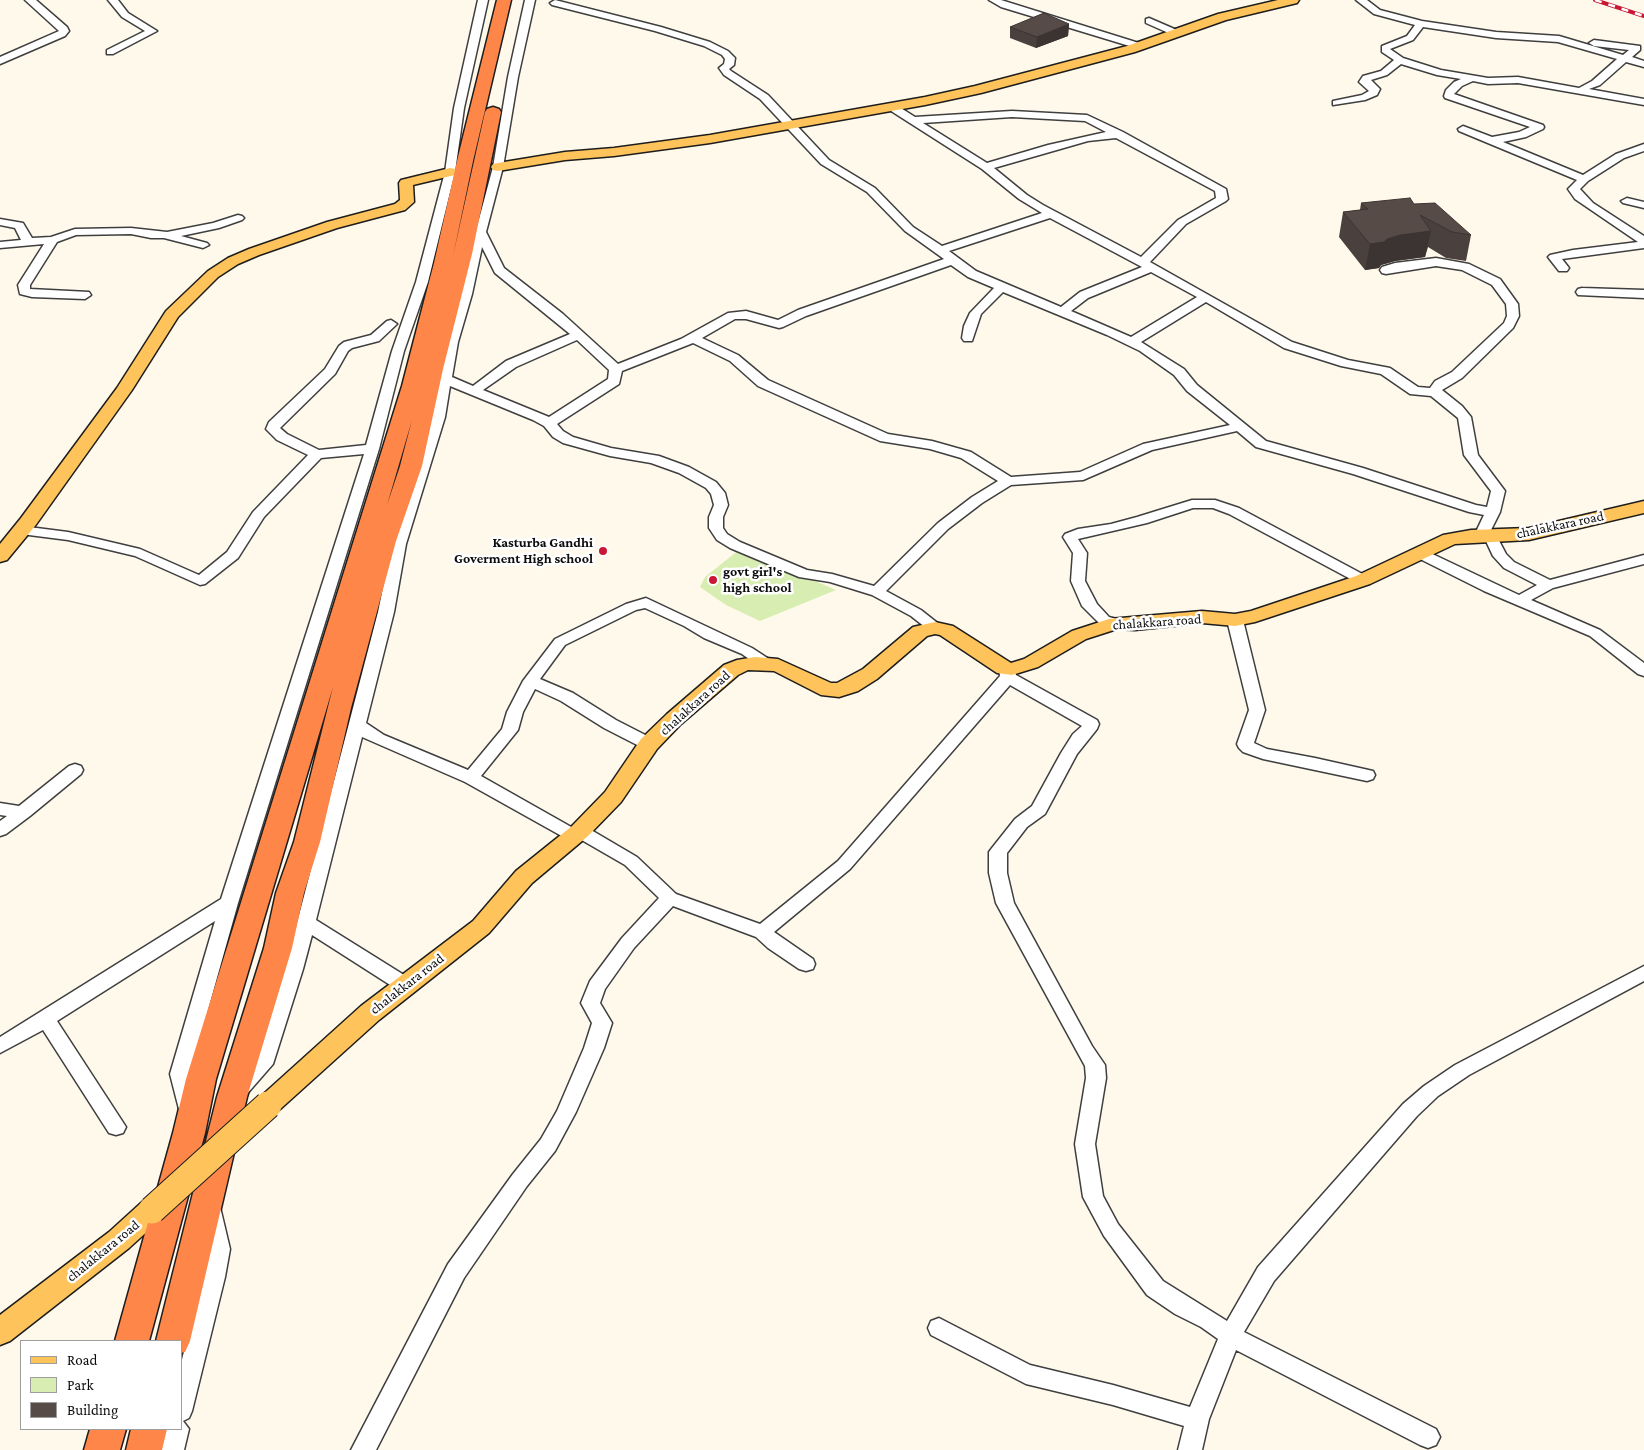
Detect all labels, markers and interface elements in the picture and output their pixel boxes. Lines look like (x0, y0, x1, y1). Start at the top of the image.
street label: chalakkara road (1515, 508, 1605, 542)
place label: Kasturba Gandhi Goverment High school (454, 535, 593, 568)
marker: Kasturba Gandhi Goverment High school (597, 545, 609, 557)
place label: govt girl's high school (723, 564, 792, 596)
marker: govt girl's high school (707, 574, 719, 586)
street label: chalakkara road (1112, 611, 1202, 633)
street label: chalakkara road (656, 667, 734, 739)
street label: chalakkara road (367, 950, 447, 1018)
street label: chalakkara road (63, 1216, 143, 1286)
legend (20, 1340, 182, 1430)
text: Road (67, 1352, 97, 1368)
text: Park (67, 1377, 94, 1393)
text: Building (67, 1402, 118, 1418)

